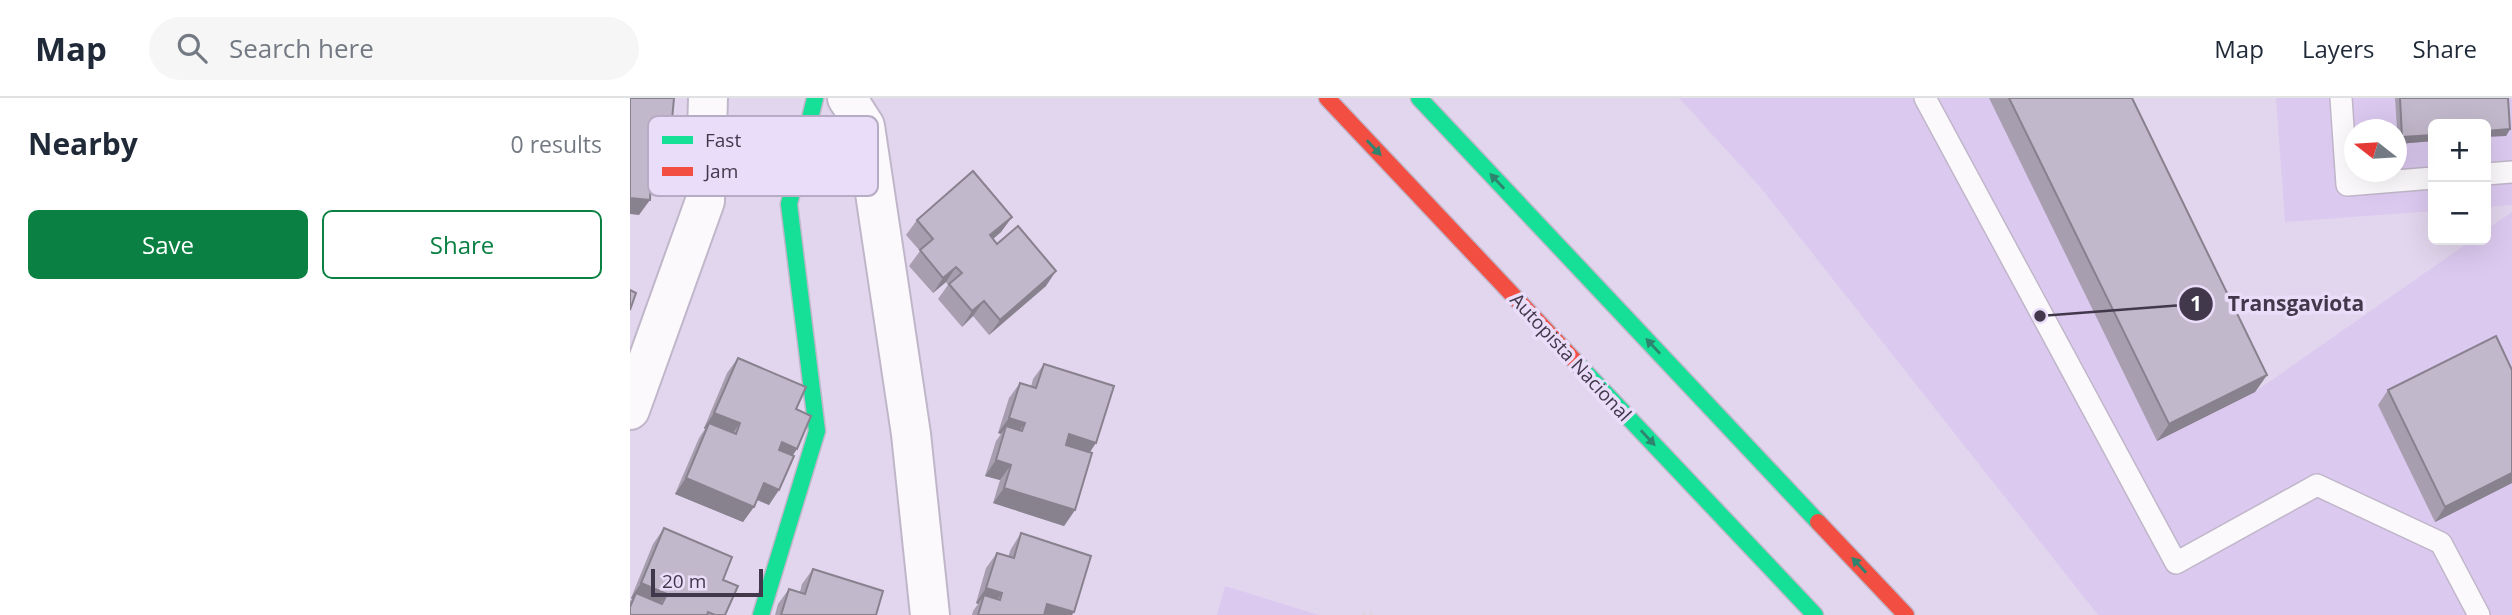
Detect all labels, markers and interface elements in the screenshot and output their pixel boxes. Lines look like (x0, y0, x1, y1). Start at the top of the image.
search box (149, 17, 639, 80)
text: Map (35, 26, 107, 71)
icon: search (173, 29, 211, 67)
text: Search here (229, 30, 374, 66)
text: Map (2214, 32, 2264, 65)
text: Layers (2302, 32, 2375, 65)
text: Share (2413, 32, 2477, 65)
legend (648, 116, 878, 196)
north arrow (2344, 119, 2407, 182)
map controls (2428, 119, 2491, 245)
button: + (2428, 119, 2491, 182)
text: Nearby (28, 123, 138, 164)
text: Fast (705, 127, 741, 153)
text: 0 results (511, 128, 602, 160)
one-way arrow (1366, 139, 1382, 156)
text: Jam (703, 158, 738, 184)
one-way arrow (1489, 172, 1505, 190)
button: − (2428, 182, 2491, 245)
button: Save (28, 210, 308, 279)
button: Share (322, 210, 602, 279)
callout: Transgaviota (2179, 283, 2378, 325)
street label: Autopista Nacional (1505, 287, 1637, 427)
text: 1 (2190, 289, 2202, 317)
text: Transgaviota (2228, 289, 2364, 317)
one-way arrow (1646, 338, 1662, 355)
one-way arrow (1640, 429, 1656, 447)
one-way arrow (1852, 557, 1868, 574)
scale bar (651, 566, 763, 598)
text: 20 m (662, 568, 706, 594)

